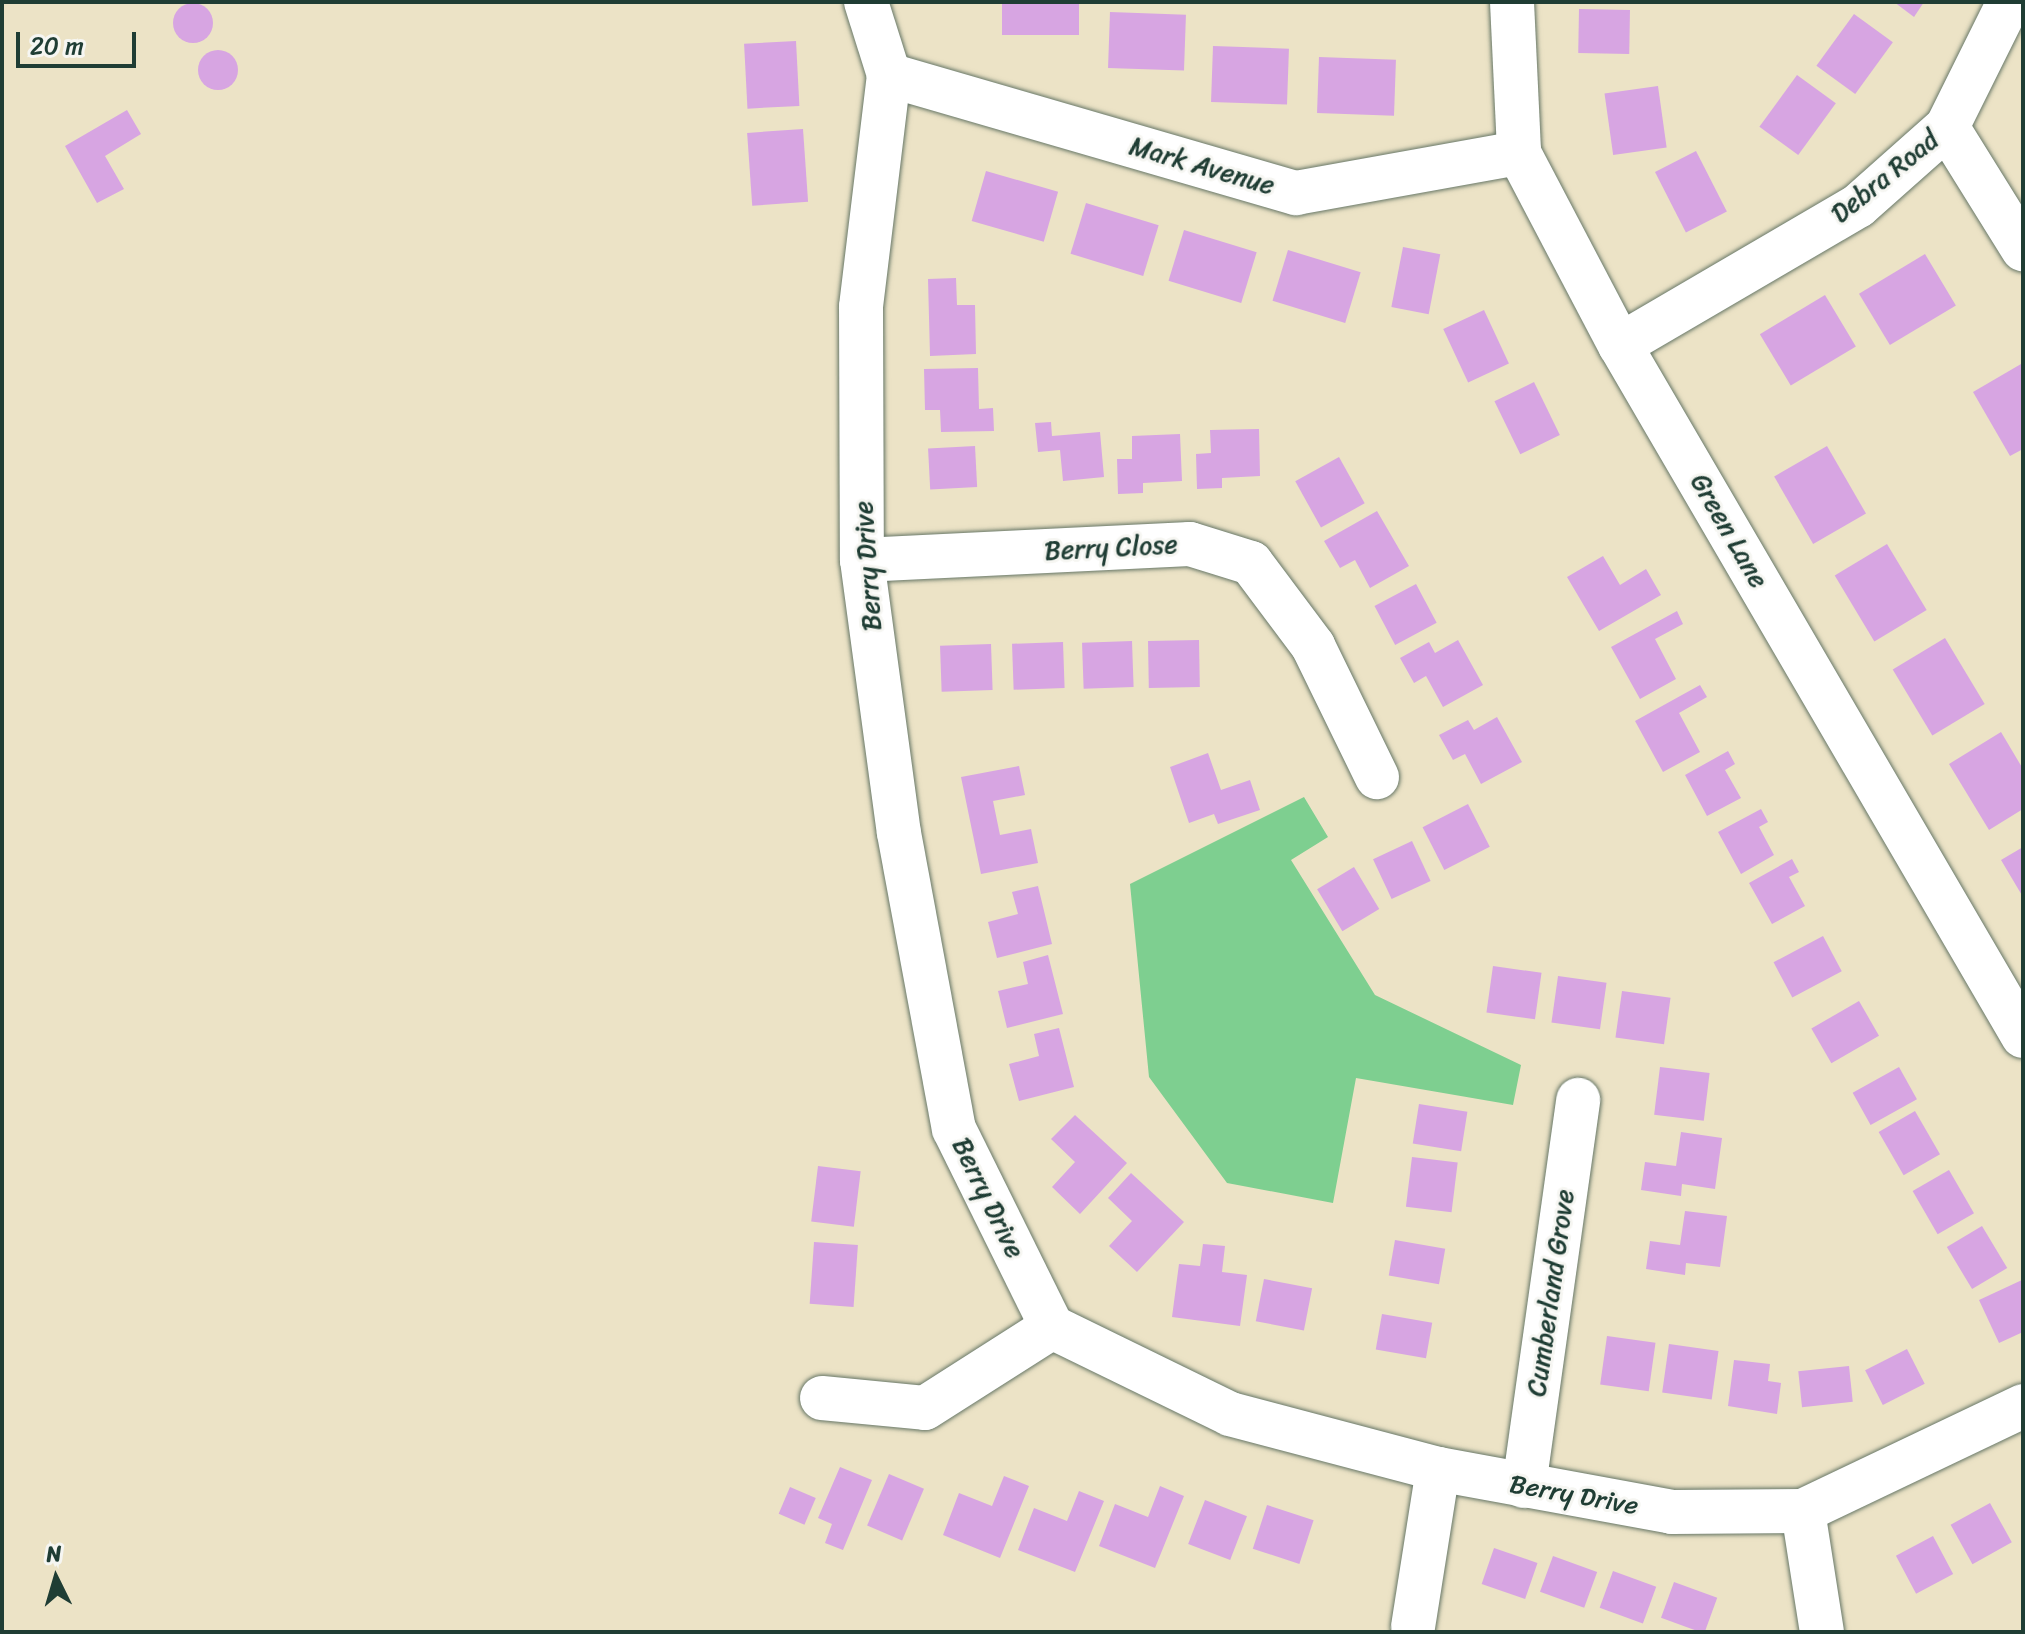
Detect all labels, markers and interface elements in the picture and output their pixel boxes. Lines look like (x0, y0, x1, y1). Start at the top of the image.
scale bar (20, 16, 140, 66)
text: 20 m (30, 25, 84, 67)
street label: Debra Road (1825, 124, 1945, 230)
street label: Mark Avenue (1126, 131, 1278, 201)
street label: Green Lane (1684, 468, 1774, 594)
street label: Berry Drive (848, 500, 888, 632)
street label: Berry Close (1044, 529, 1178, 567)
street label: Berry Drive (945, 1133, 1031, 1263)
street label: Cumberland Grove (1521, 1188, 1581, 1398)
street label: Berry Drive (1507, 1468, 1641, 1522)
text: N (45, 1534, 63, 1574)
north arrow (16, 1538, 96, 1618)

